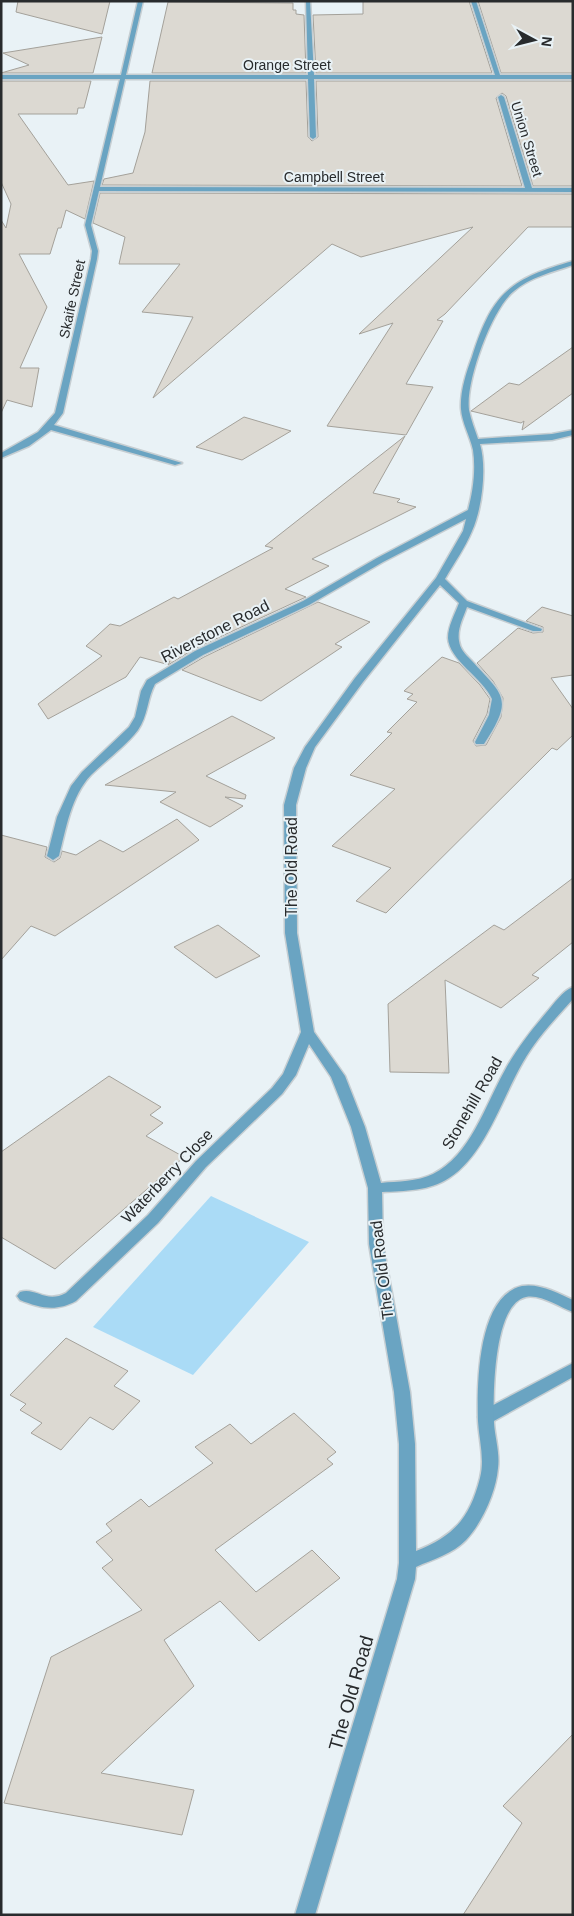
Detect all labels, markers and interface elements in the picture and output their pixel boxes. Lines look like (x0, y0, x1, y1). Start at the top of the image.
north arrow (509, 15, 559, 65)
text: N (538, 36, 555, 48)
street label: Orange Street (243, 57, 331, 73)
street label: Union Street (508, 99, 546, 179)
street label: Campbell Street (284, 169, 384, 185)
street label: Skaife Street (56, 258, 88, 340)
street label: Riverstone Road (158, 596, 272, 666)
street label: The Old Road (283, 817, 300, 917)
street label: Stonehill Road (439, 1054, 505, 1152)
street label: Waterberry Close (118, 1125, 216, 1226)
street label: The Old Road (367, 1220, 397, 1320)
street label: The Old Road (325, 1633, 377, 1753)

